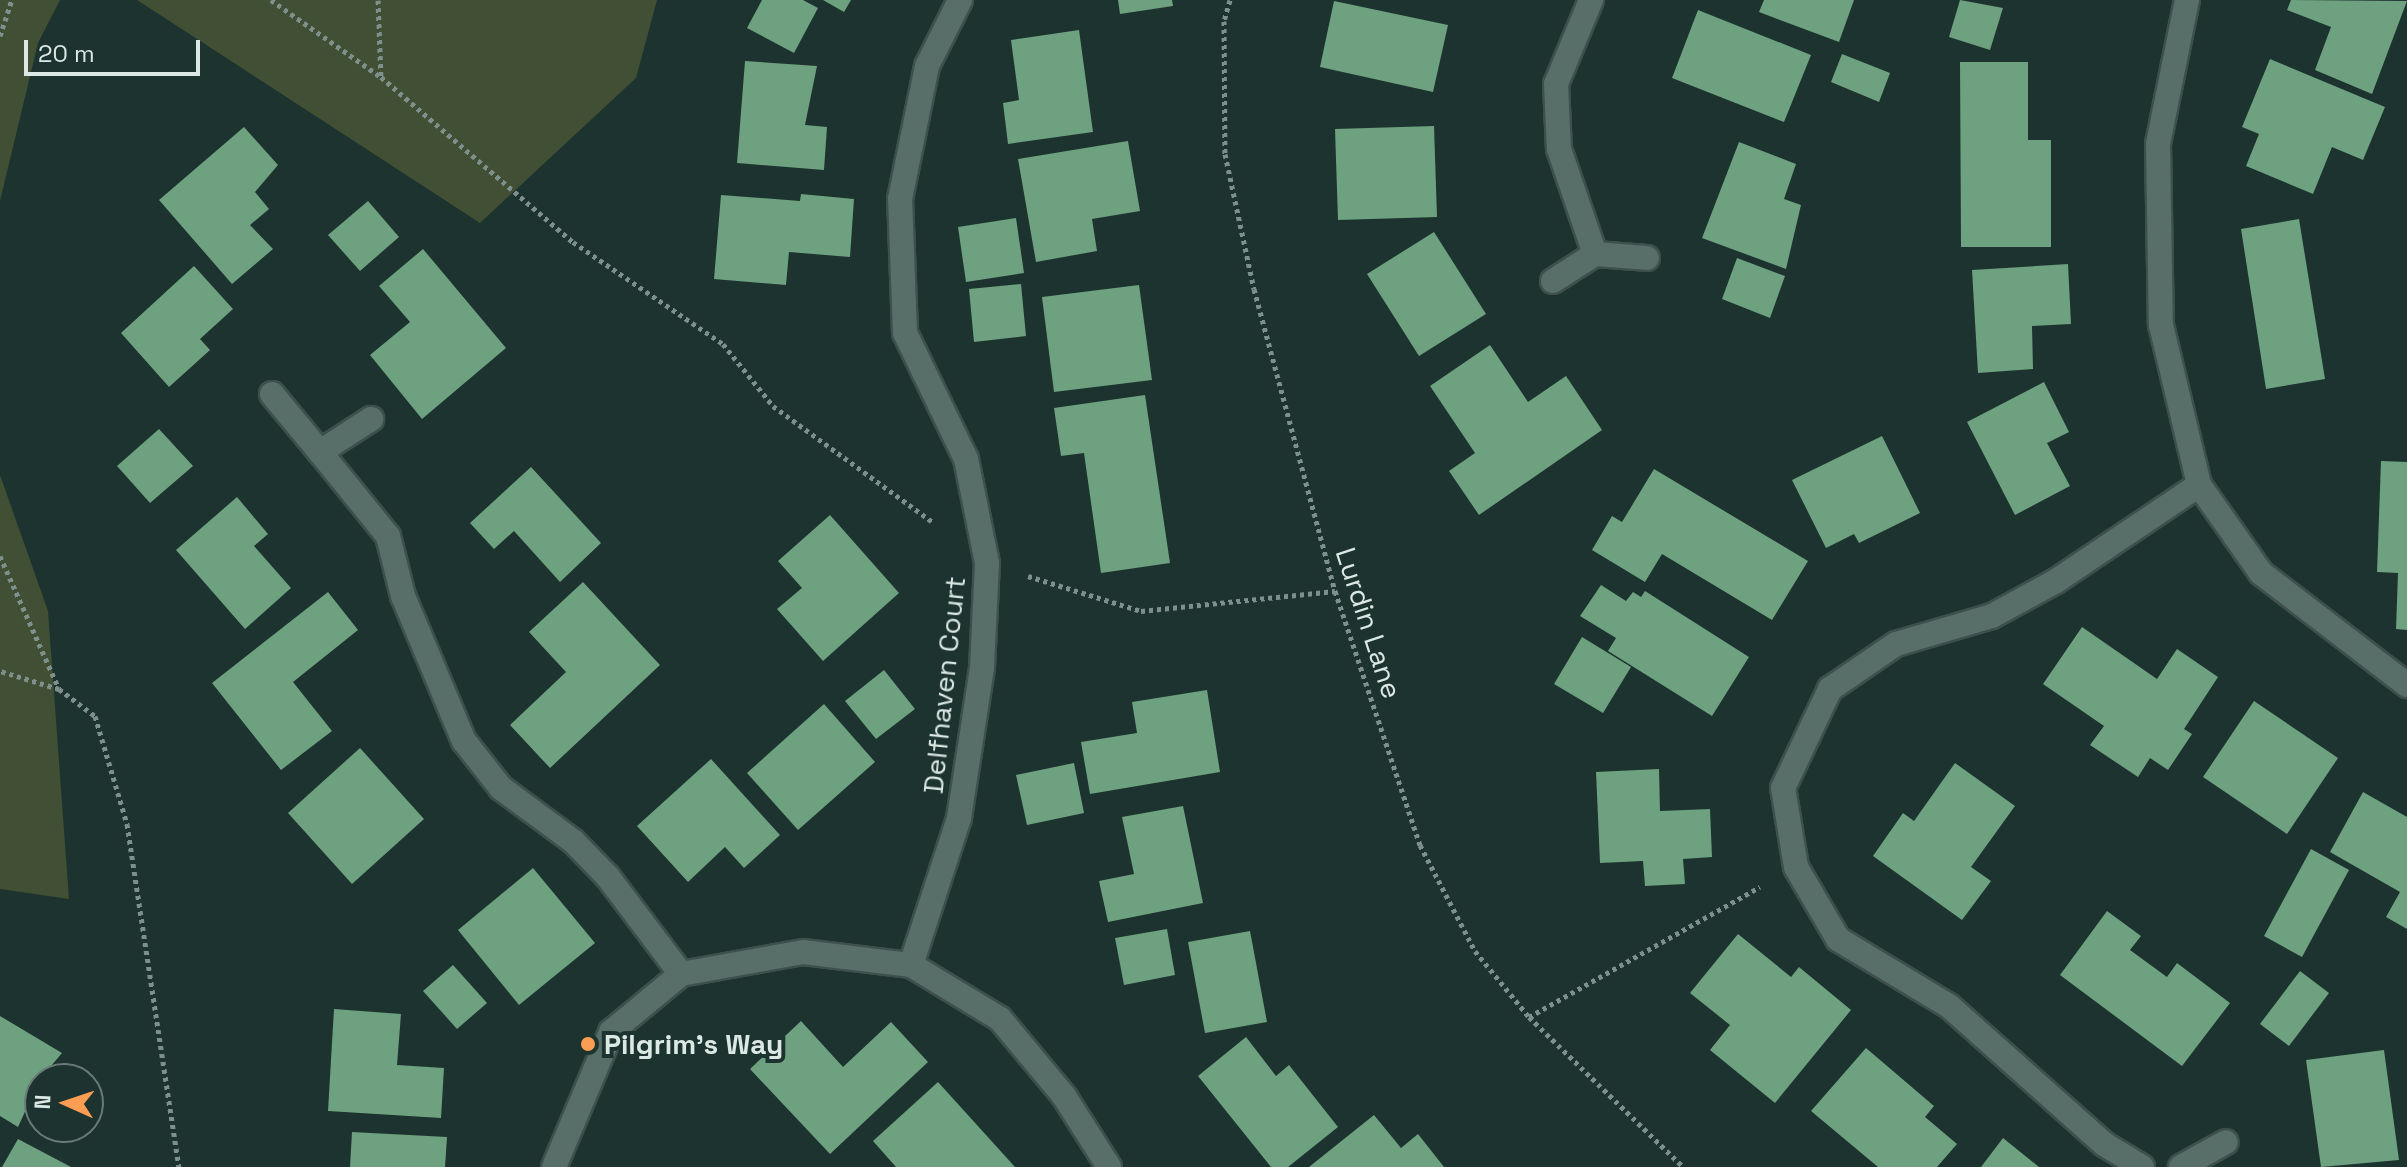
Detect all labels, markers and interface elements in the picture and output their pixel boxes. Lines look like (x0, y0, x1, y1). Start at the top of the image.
scale bar (28, 24, 204, 74)
text: 20 m (38, 38, 95, 69)
street label: Lurdin Lane (1329, 543, 1409, 703)
street label: Delfhaven Court (916, 575, 972, 795)
place label: Pilgrim's Way (604, 1027, 783, 1061)
marker: Pilgrim's Way (579, 1035, 597, 1053)
north arrow (24, 1063, 104, 1143)
text: N (28, 1094, 56, 1110)

